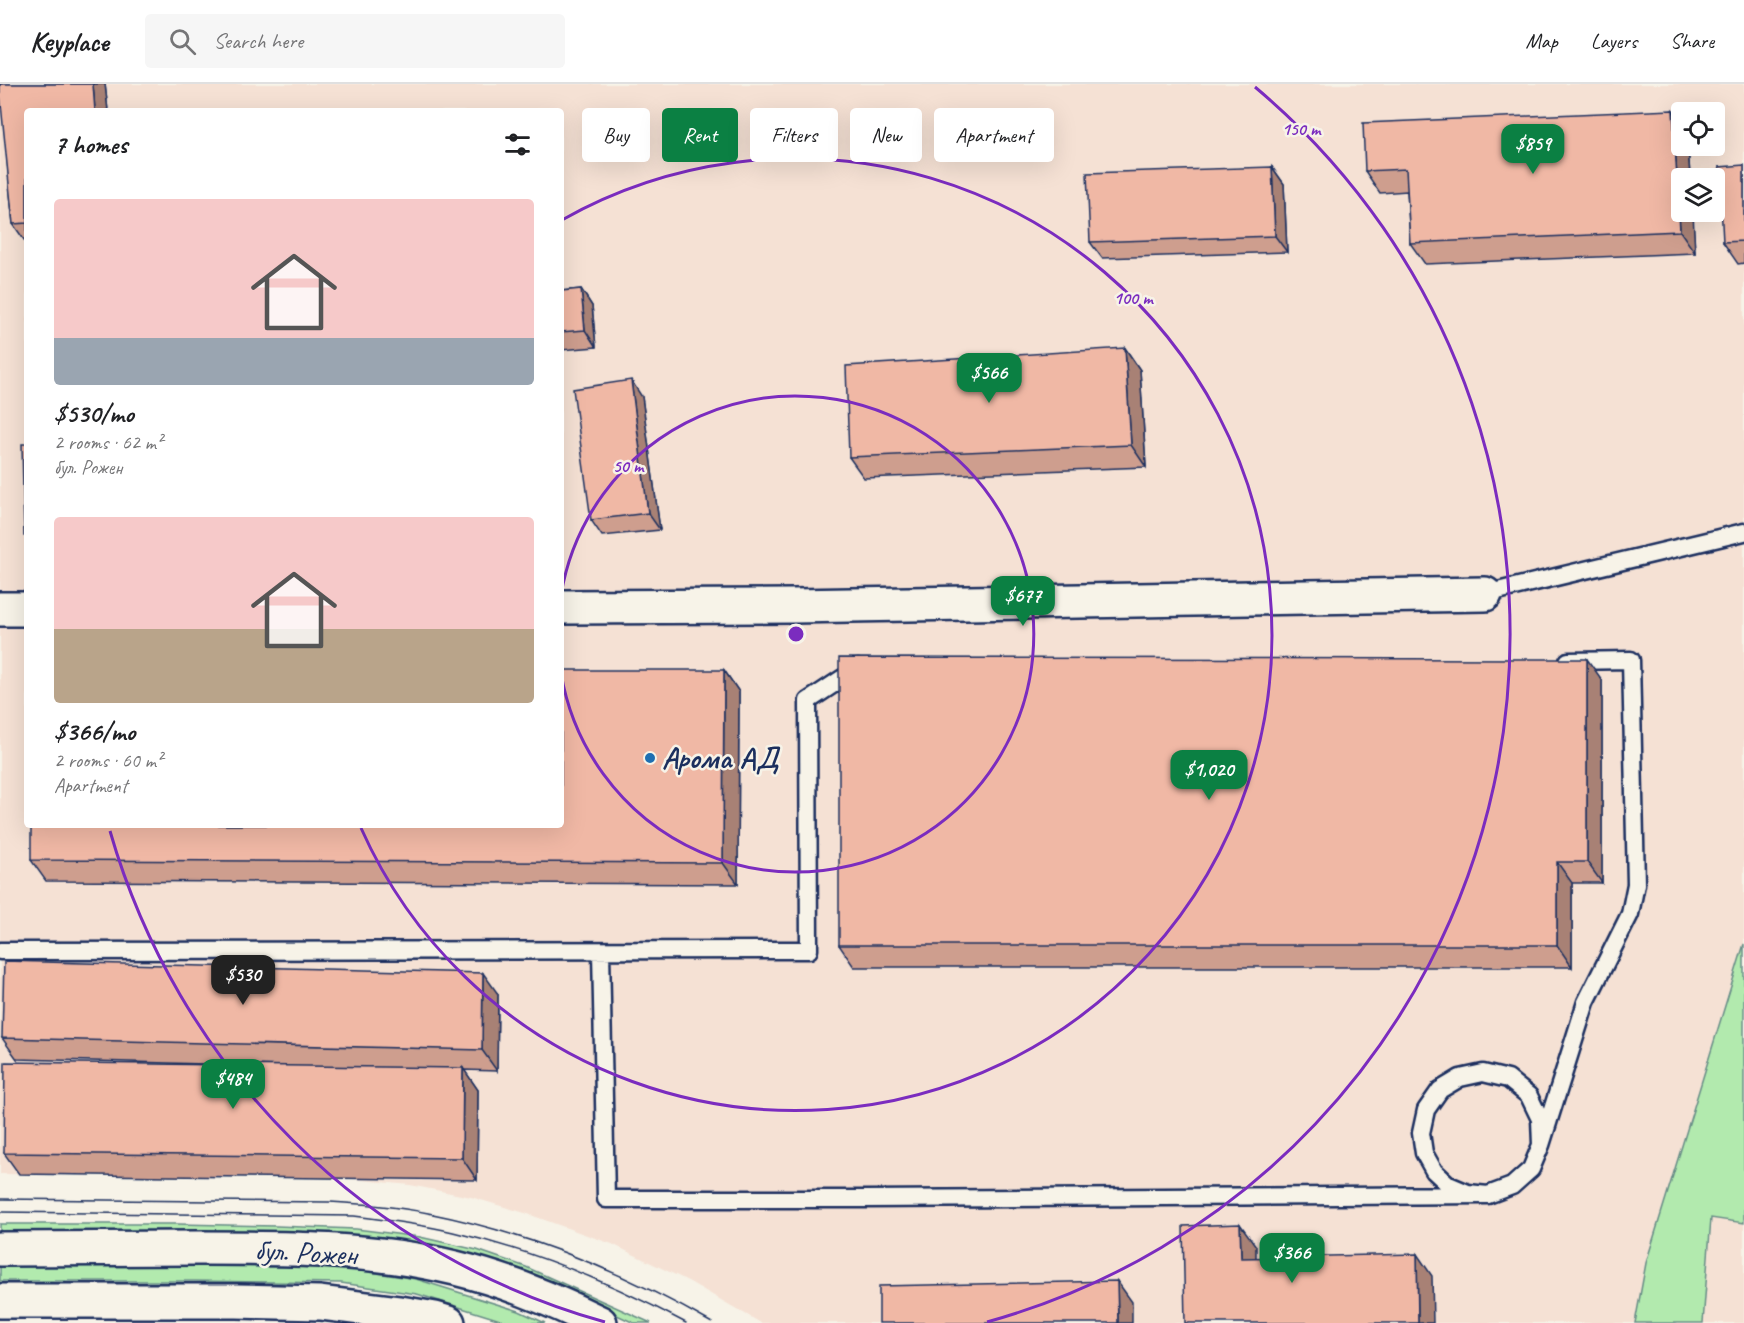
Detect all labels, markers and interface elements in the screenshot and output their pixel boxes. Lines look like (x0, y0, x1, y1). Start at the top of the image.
search box (145, 14, 565, 68)
text: Keyplace (30, 24, 109, 59)
icon: search (166, 25, 199, 58)
text: Search here (214, 27, 303, 55)
text: Map (1525, 28, 1558, 54)
text: Layers (1591, 28, 1637, 54)
text: Share (1670, 28, 1714, 54)
map controls (1671, 102, 1725, 222)
button: locate (1671, 102, 1725, 156)
chip: Buy (582, 108, 650, 162)
chip: Rent (662, 108, 738, 162)
chip: Filters (750, 108, 838, 162)
chip: New (850, 108, 922, 162)
chip: Apartment (934, 108, 1054, 162)
text: 150 m (1282, 118, 1322, 140)
pin: $859 (1497, 124, 1569, 175)
text: 7 homes (54, 128, 127, 161)
icon: filters (501, 128, 534, 161)
text: $859 (1515, 131, 1551, 156)
button: layers (1671, 168, 1725, 222)
icon: home (240, 238, 348, 346)
text: 100 m (1114, 287, 1154, 309)
pin: $566 (953, 353, 1025, 404)
text: $566 (971, 360, 1007, 385)
text: $530/mo (54, 397, 134, 430)
text: 2 rooms · 62 m² (54, 430, 162, 455)
text: бул. Рожен (54, 455, 122, 480)
text: 50 m (613, 455, 645, 477)
icon: home (240, 556, 348, 664)
pin: $677 (987, 576, 1059, 627)
text: $677 (1005, 583, 1041, 608)
centre of rings (786, 624, 806, 644)
text: $366/mo (54, 715, 135, 748)
place label: Арома АД (662, 739, 781, 777)
text: 2 rooms · 60 m² (54, 748, 162, 773)
pin: $1,020 (1160, 750, 1258, 801)
marker: Арома АД (643, 751, 657, 765)
text: $1,020 (1185, 757, 1233, 782)
text: Apartment (54, 773, 127, 798)
pin: $530 (207, 955, 279, 1006)
text: $530 (225, 962, 261, 987)
pin: $484 (197, 1059, 269, 1110)
text: $484 (215, 1066, 251, 1091)
street label: бул. Рожен (254, 1230, 360, 1274)
pin: $366 (1256, 1233, 1328, 1284)
text: $366 (1274, 1240, 1310, 1265)

